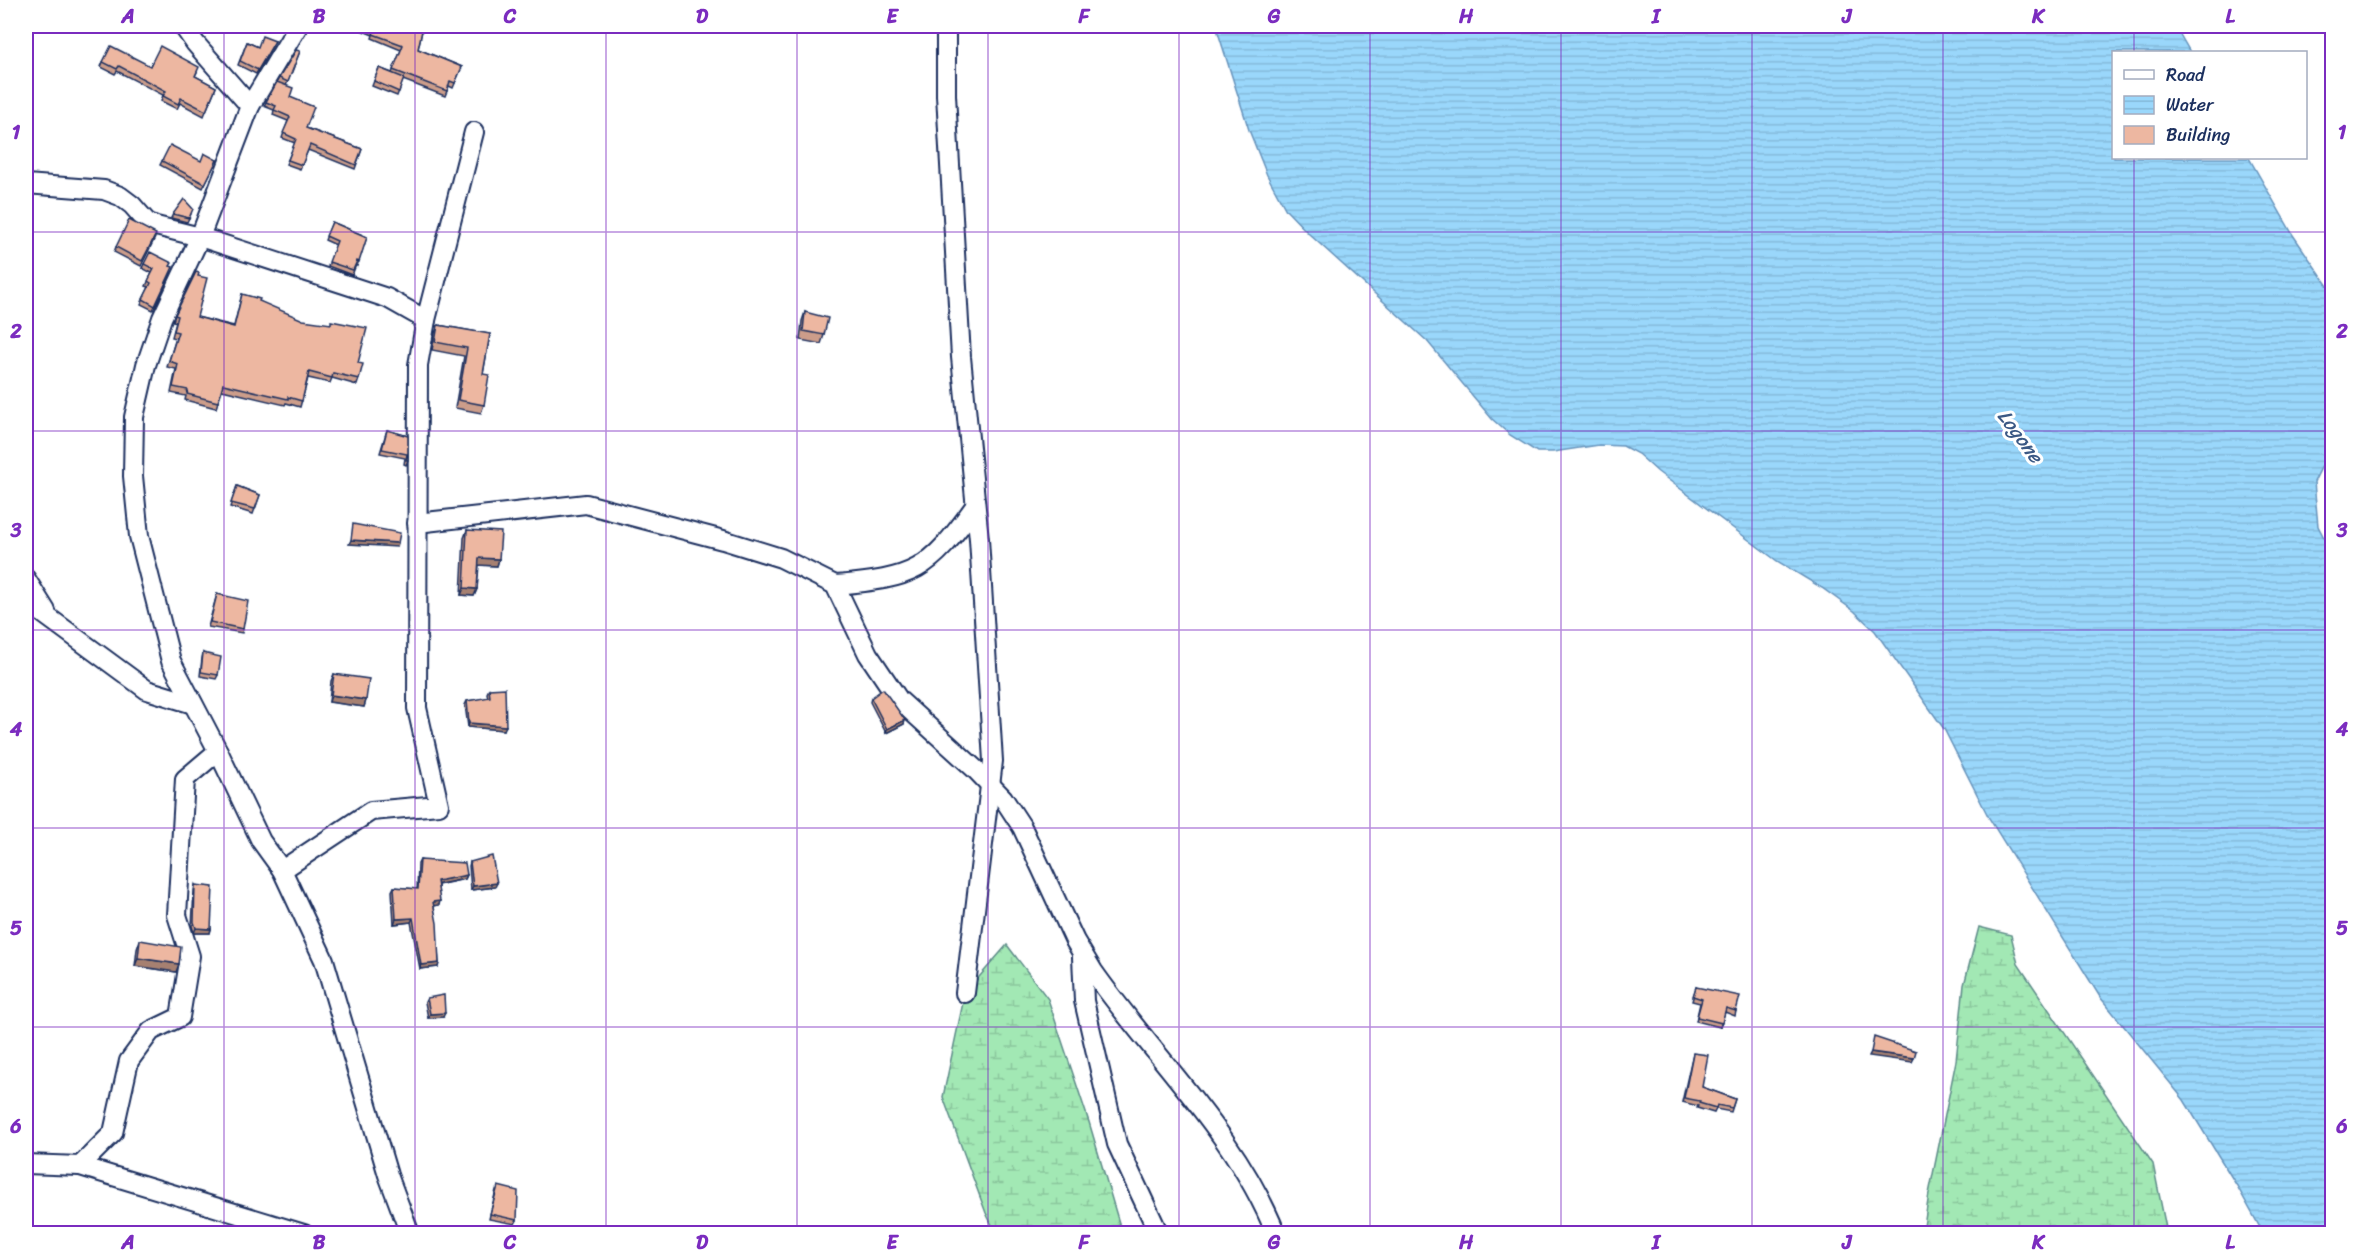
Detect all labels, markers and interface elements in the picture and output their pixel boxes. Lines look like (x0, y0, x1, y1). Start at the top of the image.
text: A (120, 0, 135, 34)
text: B (313, 0, 326, 34)
text: C (503, 0, 517, 34)
text: D (696, 0, 709, 34)
text: E (886, 0, 899, 34)
text: F (1078, 0, 1091, 34)
text: G (1267, 0, 1281, 34)
text: H (1458, 0, 1474, 34)
text: I (1651, 0, 1662, 34)
text: J (1841, 0, 1853, 34)
text: K (2031, 0, 2046, 34)
text: L (2225, 0, 2235, 34)
legend (2112, 51, 2307, 159)
text: Road (2166, 59, 2206, 91)
text: Water (2166, 89, 2215, 121)
text: 1 (12, 115, 21, 150)
text: 1 (2338, 115, 2347, 150)
text: Building (2166, 119, 2230, 151)
text: 2 (9, 314, 22, 349)
text: 2 (2335, 314, 2348, 349)
water label: Logone (1988, 401, 2053, 472)
text: 3 (10, 513, 22, 548)
text: 3 (2336, 513, 2348, 548)
text: 4 (9, 712, 23, 747)
text: 4 (2335, 712, 2349, 747)
text: 5 (10, 911, 22, 946)
text: 5 (2336, 911, 2348, 946)
text: 6 (9, 1109, 22, 1144)
text: 6 (2335, 1109, 2348, 1144)
text: A (120, 1225, 135, 1259)
text: B (313, 1225, 326, 1259)
text: C (503, 1225, 517, 1259)
text: D (696, 1225, 709, 1259)
text: E (886, 1225, 899, 1259)
text: F (1078, 1225, 1091, 1259)
text: G (1267, 1225, 1281, 1259)
text: H (1458, 1225, 1474, 1259)
text: I (1651, 1225, 1662, 1259)
text: J (1841, 1225, 1853, 1259)
text: K (2031, 1225, 2046, 1259)
text: L (2225, 1225, 2235, 1259)

